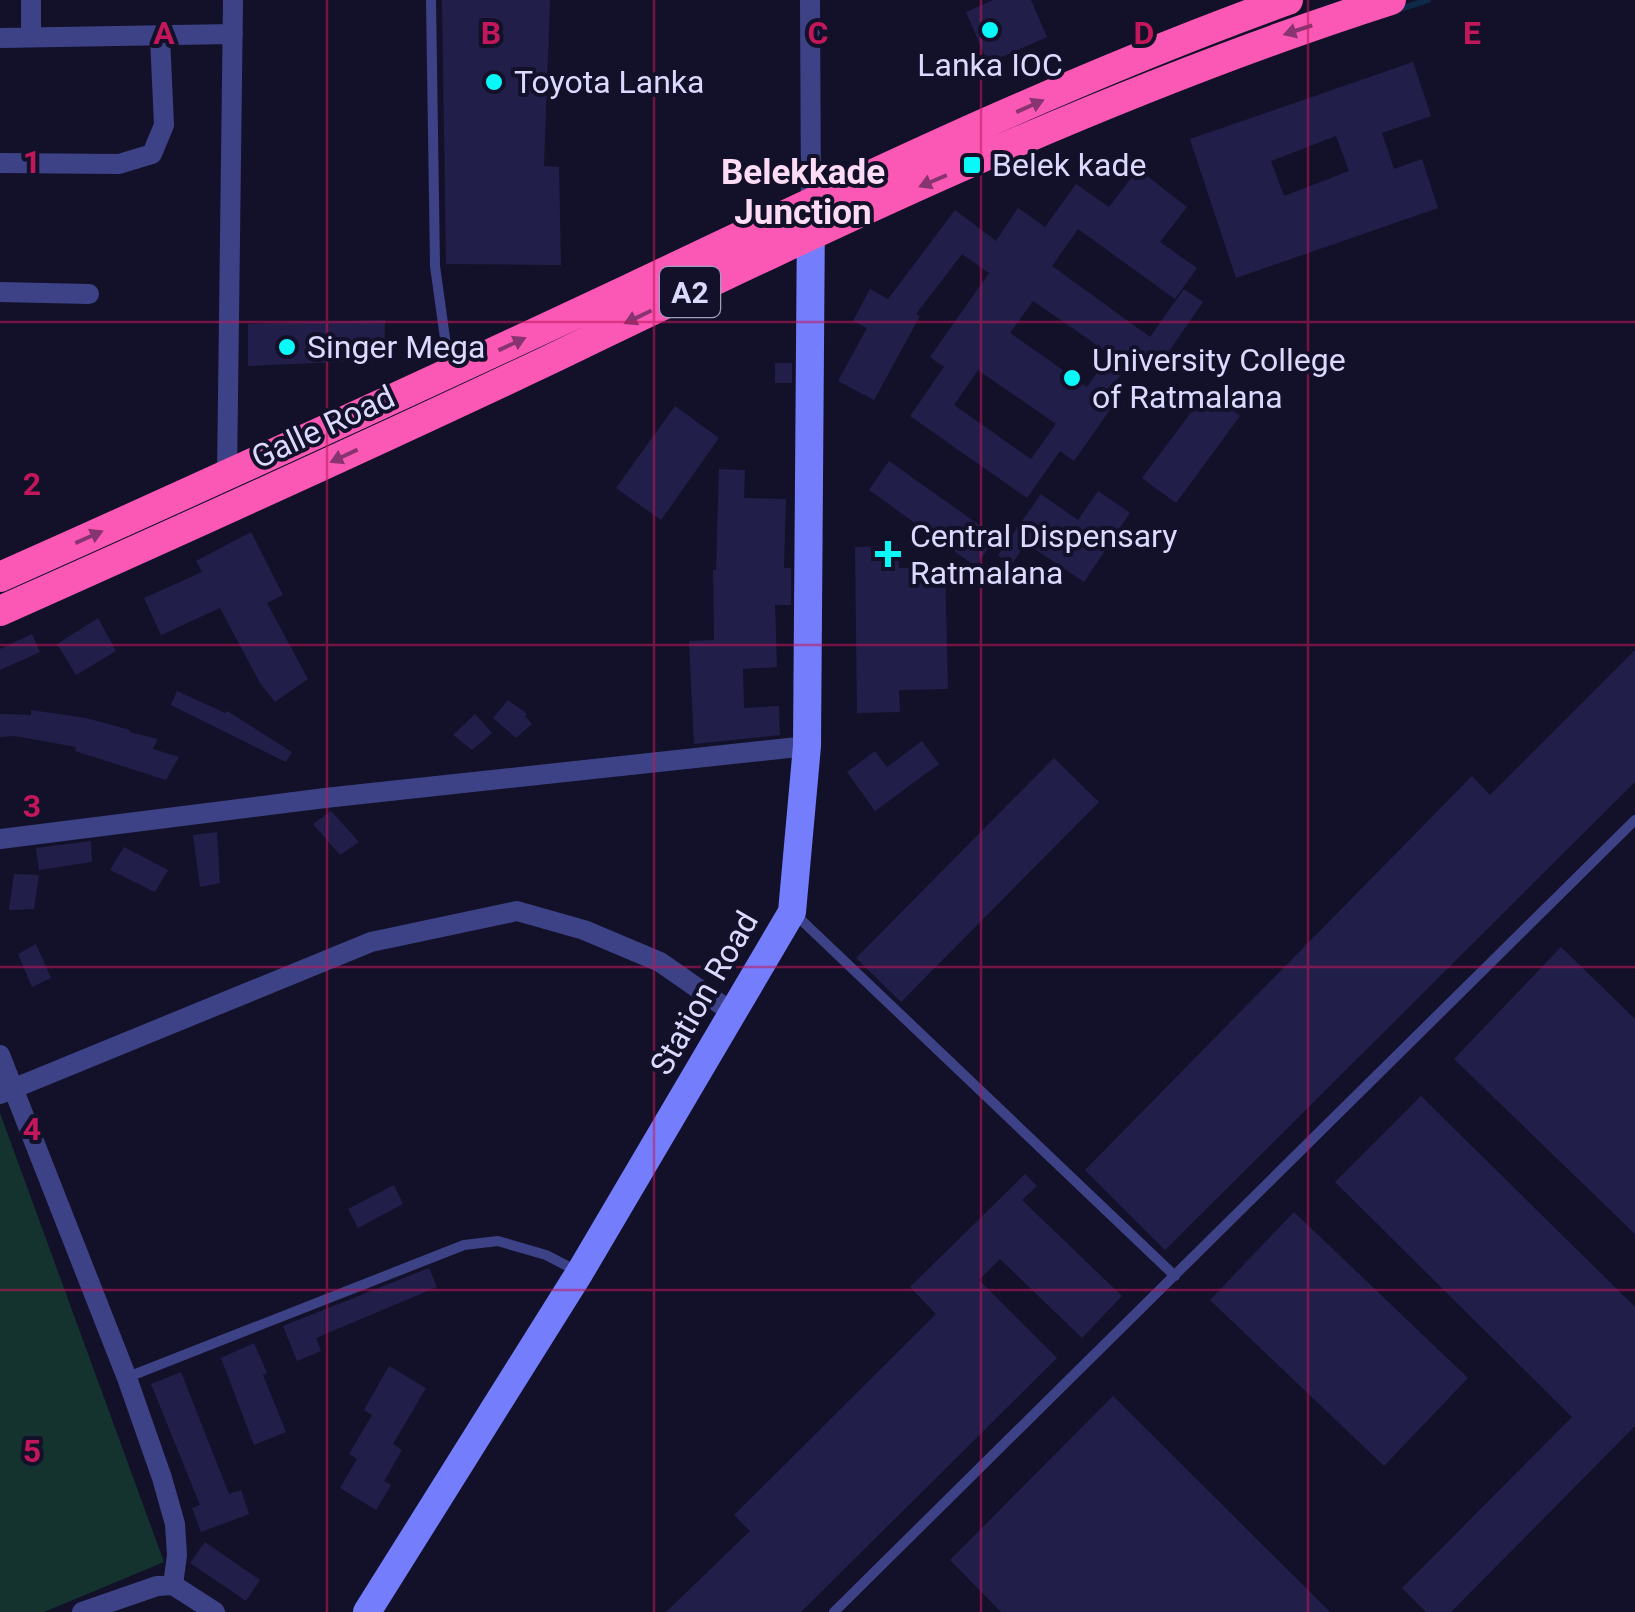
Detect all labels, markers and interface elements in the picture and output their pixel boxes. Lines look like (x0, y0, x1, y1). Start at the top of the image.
text: A (153, 14, 175, 52)
text: B (481, 14, 501, 52)
text: C (808, 14, 828, 52)
text: D (1134, 14, 1154, 52)
text: E (1463, 14, 1481, 52)
marker: Lanka IOC (979, 19, 1001, 41)
one-way arrow (1283, 23, 1313, 38)
place label: Lanka IOC (917, 46, 1063, 84)
place label: Toyota Lanka (514, 63, 704, 101)
marker: Toyota Lanka (483, 71, 505, 93)
one-way arrow (1015, 98, 1045, 114)
text: 1 (23, 143, 41, 181)
place label: Belek kade (992, 146, 1146, 184)
district label: Belekkade Junction (721, 152, 885, 233)
marker: Belek kade (961, 154, 983, 176)
one-way arrow (918, 173, 948, 189)
road number: A2 (660, 267, 720, 317)
one-way arrow (623, 308, 652, 325)
place label: Singer Mega (307, 328, 485, 366)
marker: Singer Mega (276, 336, 298, 358)
one-way arrow (497, 336, 527, 352)
place label: University College of Ratmalana (1092, 341, 1346, 416)
marker: University College of Ratmalana (1061, 367, 1083, 389)
street label: Galle Road (246, 377, 400, 477)
one-way arrow (329, 447, 358, 464)
text: 2 (23, 465, 41, 503)
place label: Central Dispensary Ratmalana (910, 517, 1177, 592)
one-way arrow (75, 529, 104, 546)
marker: Central Dispensary Ratmalana (875, 541, 901, 567)
text: 3 (23, 787, 41, 825)
street label: Station Road (642, 905, 766, 1081)
text: 4 (23, 1110, 41, 1148)
text: 5 (23, 1432, 41, 1470)

